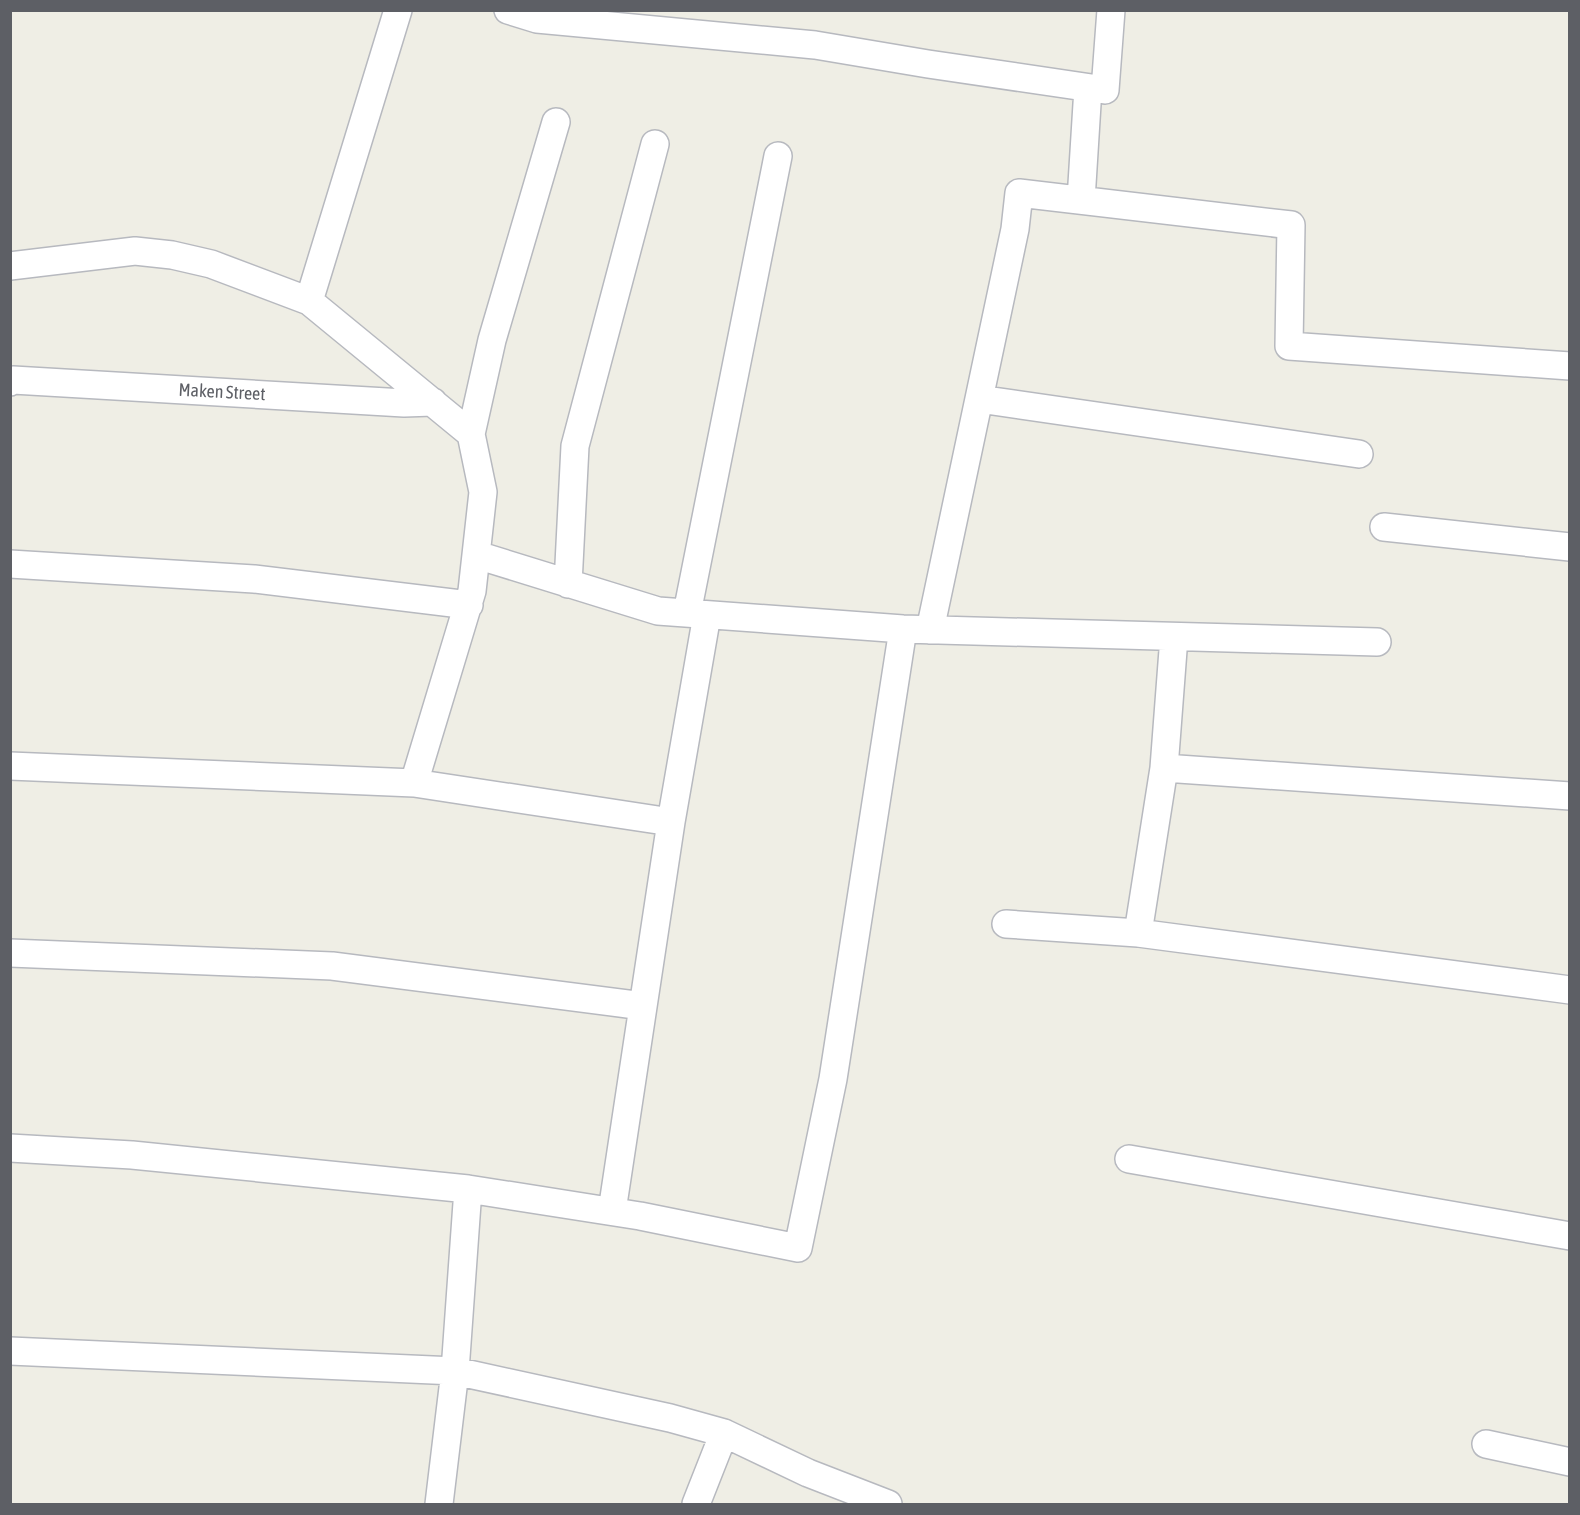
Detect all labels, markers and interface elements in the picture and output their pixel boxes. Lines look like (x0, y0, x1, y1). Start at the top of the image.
street label: Maken Street (178, 379, 266, 404)

